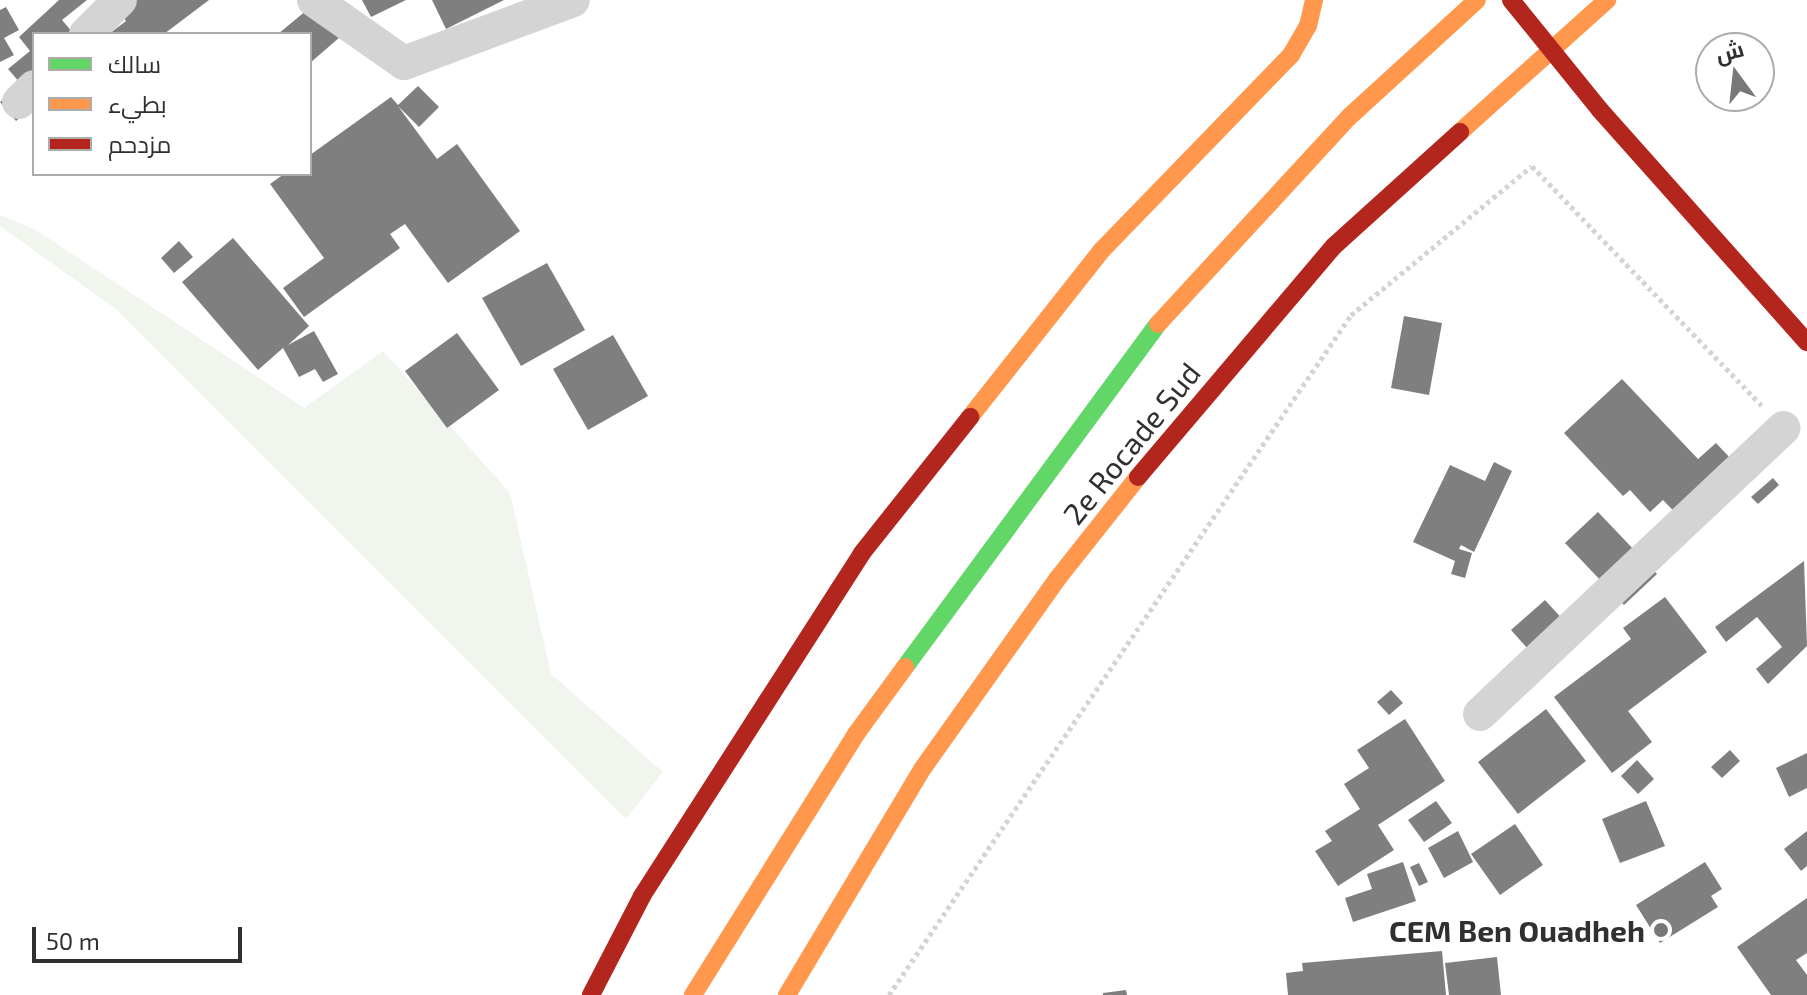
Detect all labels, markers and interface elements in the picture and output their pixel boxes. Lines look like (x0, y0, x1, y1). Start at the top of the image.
legend (32, 32, 312, 176)
north arrow (1695, 32, 1775, 112)
text: ش (1712, 35, 1746, 67)
text: سالك (108, 49, 161, 78)
text: بطيء (108, 89, 167, 118)
text: مزدحم (108, 129, 171, 158)
street label: 2e Rocade Sud (1055, 355, 1207, 531)
scale bar (36, 911, 246, 961)
place label: CEM Ben Ouadheh (1389, 912, 1645, 948)
marker: CEM Ben Ouadheh (1652, 921, 1670, 939)
text: 50 m (46, 926, 100, 955)

